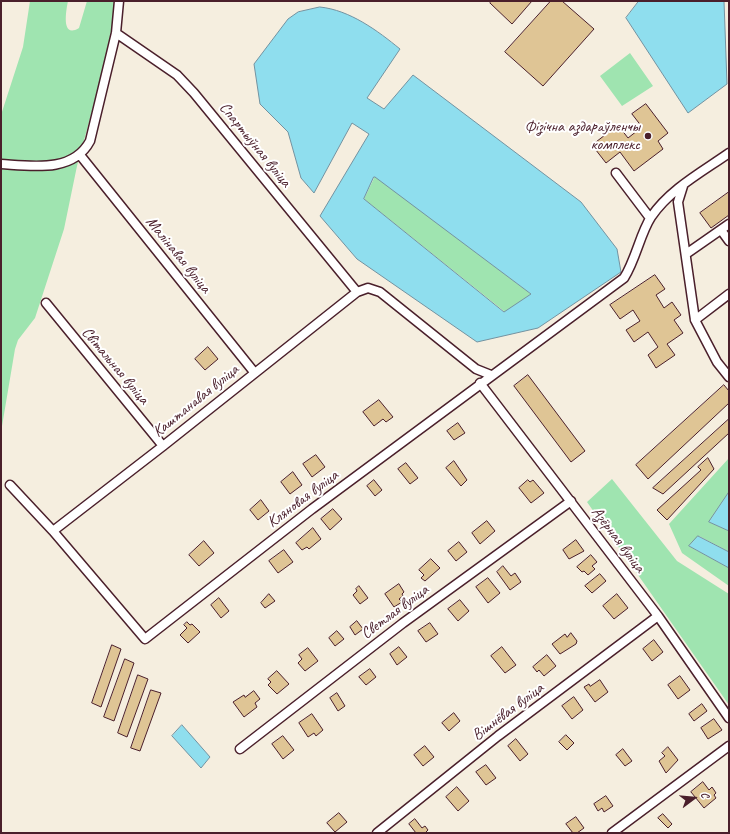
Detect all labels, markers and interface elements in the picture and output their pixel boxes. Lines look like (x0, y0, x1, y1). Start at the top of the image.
street label: Спартыўная вуліца (215, 99, 295, 191)
place label: Фізічна аздараўленчы комплекс (525, 117, 640, 155)
marker: Фізічна аздараўленчы комплекс (643, 131, 653, 141)
street label: Малінавая вуліца (141, 213, 215, 297)
street label: Світальная вуліца (77, 323, 153, 409)
street label: Каштанавая вуліца (149, 360, 243, 442)
street label: Кляновая вуліца (264, 466, 342, 532)
street label: Азёрная вуліца (587, 503, 649, 577)
street label: Светлая вуліца (357, 580, 433, 644)
street label: Вішнёвая вуліца (468, 679, 548, 745)
north arrow (674, 778, 714, 818)
text: С (698, 790, 713, 799)

